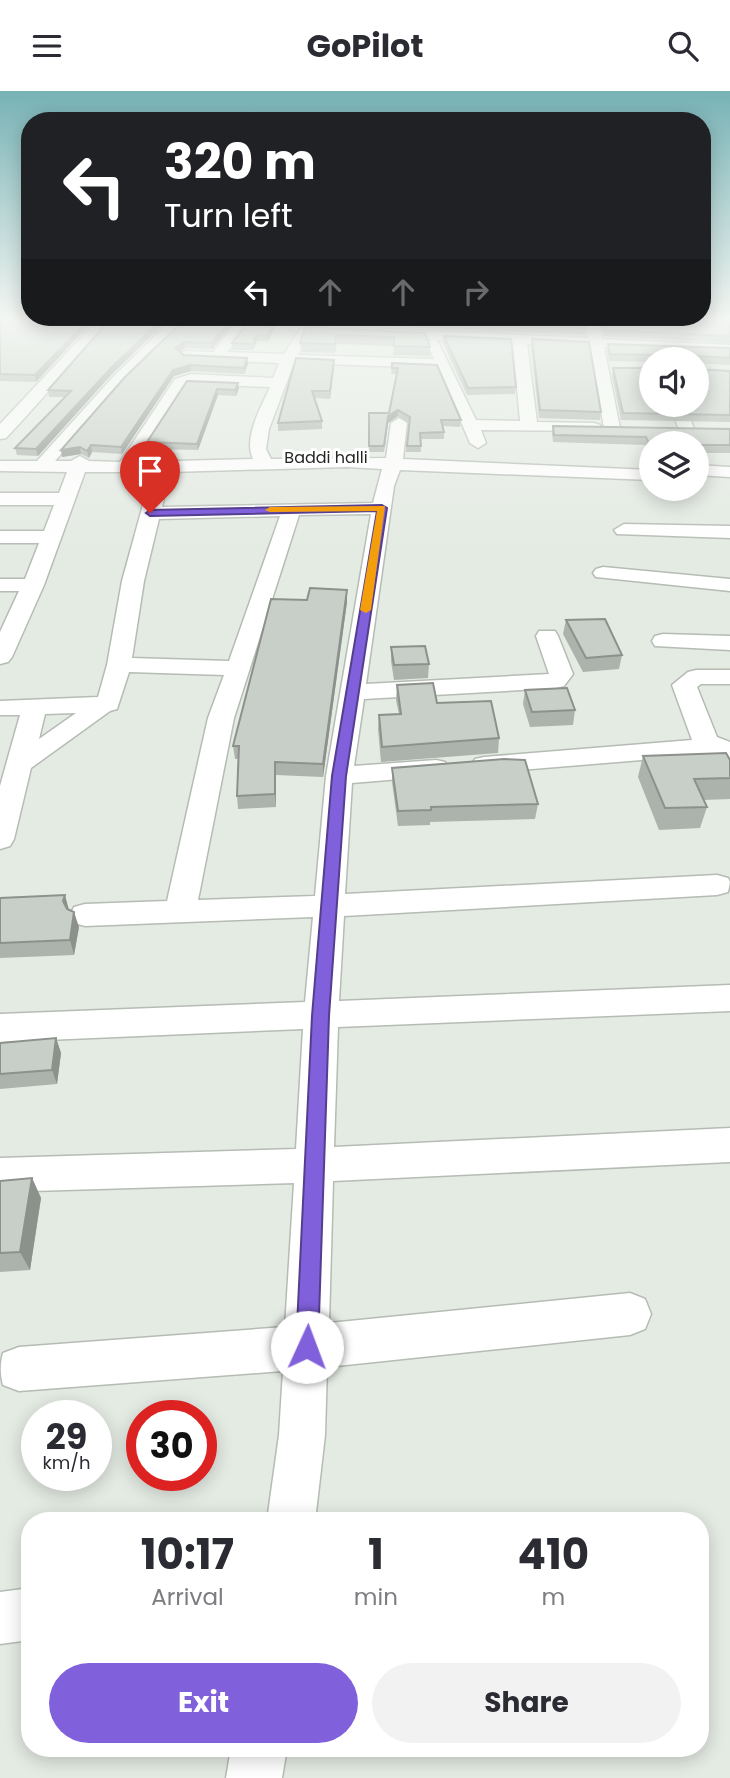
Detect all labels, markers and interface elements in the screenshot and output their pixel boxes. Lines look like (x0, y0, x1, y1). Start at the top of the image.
text: GoPilot (307, 23, 424, 68)
icon: menu (28, 27, 66, 65)
icon: search (664, 27, 702, 65)
text: 320 m (164, 128, 316, 196)
icon: left (49, 140, 140, 231)
text: Turn left (164, 193, 293, 238)
icon: left (238, 273, 276, 311)
icon: ahead (311, 273, 349, 311)
icon: ahead (384, 273, 422, 311)
icon: right (457, 273, 495, 311)
map controls (639, 347, 709, 501)
button: sound (639, 347, 709, 417)
button: layers (639, 431, 709, 501)
pin (120, 441, 180, 513)
street label: Baddi halli (284, 446, 368, 469)
icon: arrive (131, 452, 169, 490)
position arrow (270, 1310, 344, 1384)
speed limit sign: 30 (126, 1400, 217, 1491)
text: 29 (46, 1412, 87, 1461)
text: km/h (43, 1450, 90, 1475)
text: 10:17 (141, 1525, 234, 1584)
text: 1 (368, 1525, 384, 1584)
text: 410 (518, 1525, 589, 1584)
text: Arrival (151, 1581, 224, 1613)
text: min (354, 1581, 398, 1613)
text: m (542, 1581, 565, 1613)
button: Exit (49, 1663, 358, 1743)
button: Share (372, 1663, 681, 1743)

